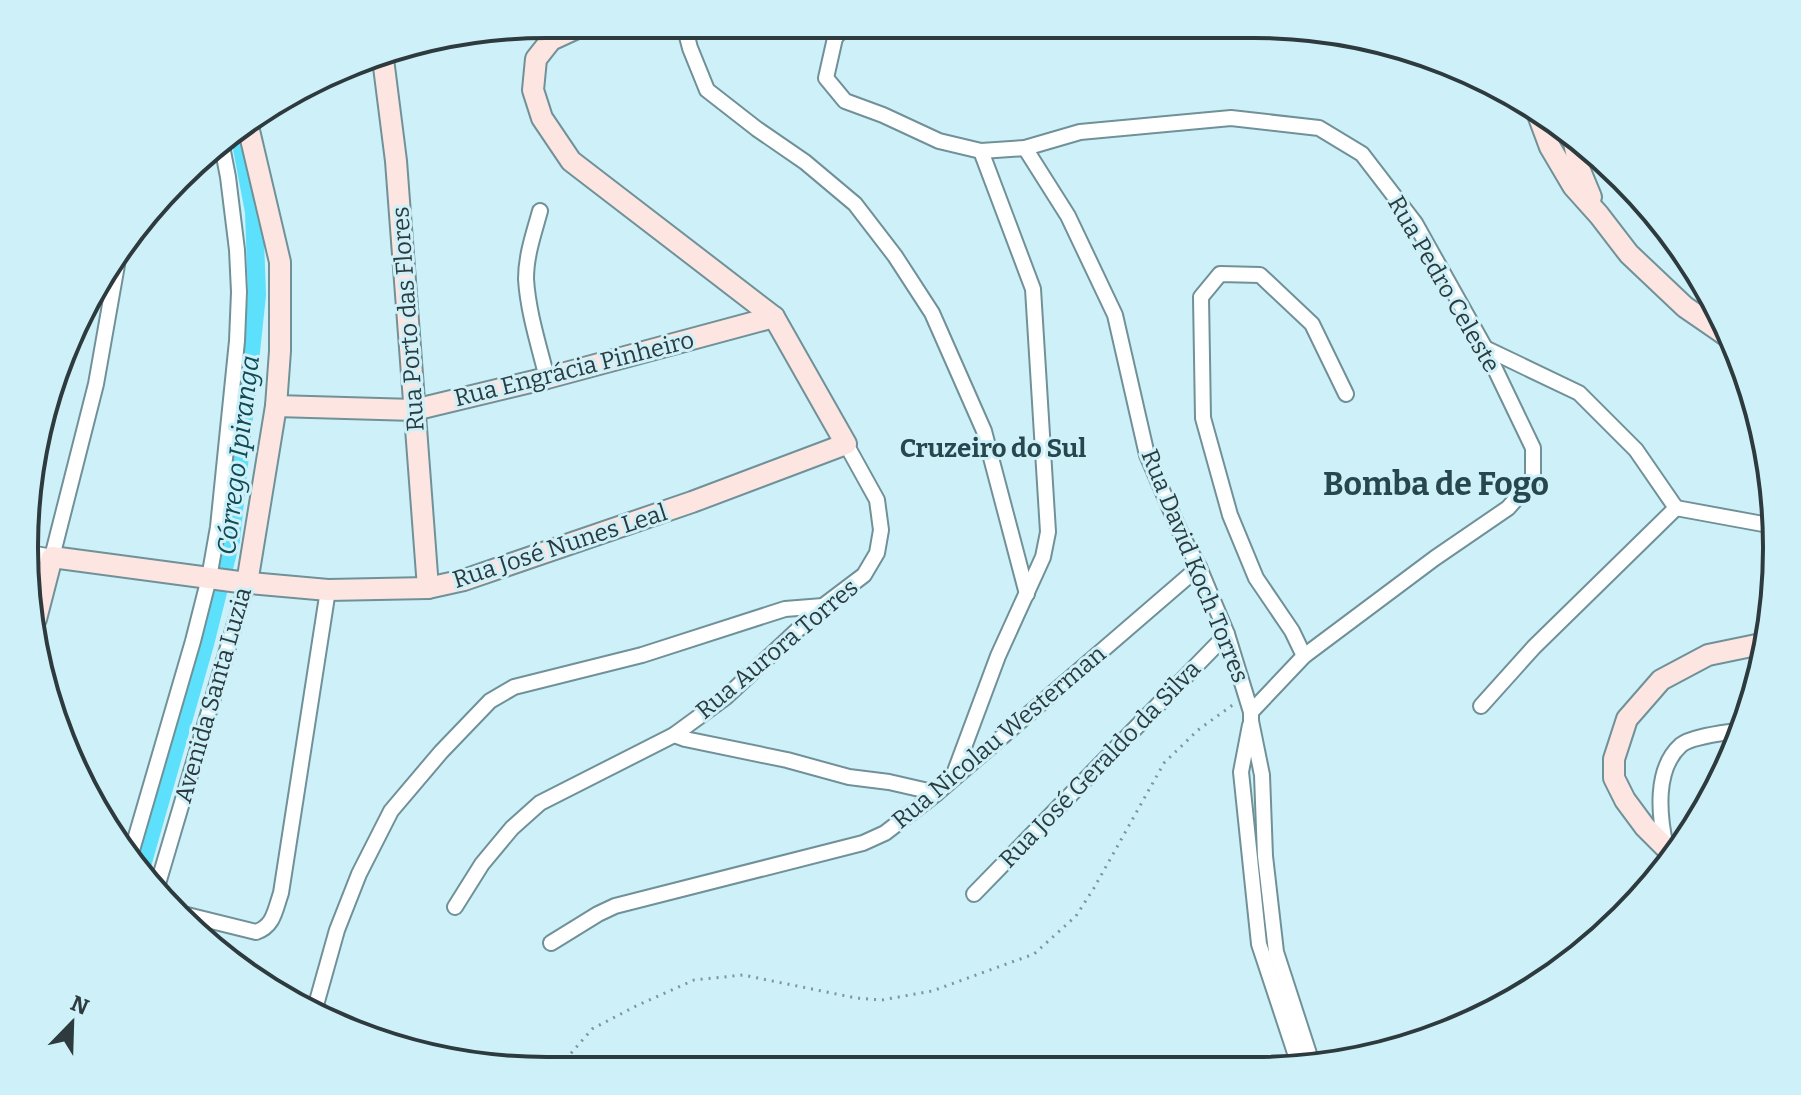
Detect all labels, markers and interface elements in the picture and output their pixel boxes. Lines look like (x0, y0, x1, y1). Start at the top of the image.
street label: Rua Pedro Celeste (1382, 191, 1506, 377)
street label: Rua Porto das Flores (386, 206, 430, 432)
street label: Rua Engrácia Pinheiro (451, 326, 697, 412)
water label: Córrego Ipiranga (211, 354, 266, 557)
district label: Cruzeiro do Sul (900, 433, 1086, 464)
street label: Rua David Koch Torres (1135, 445, 1255, 687)
district label: Bomba de Fogo (1323, 465, 1549, 503)
street label: Rua José Nunes Leal (449, 498, 671, 594)
street label: Rua Aurora Torres (690, 573, 864, 725)
street label: Avenida Santa Luzia (169, 584, 257, 806)
street label: Rua Nicolau Westerman (887, 640, 1111, 834)
street label: Rua José Geraldo da Silva (994, 655, 1206, 873)
north arrow (32, 983, 112, 1063)
text: N (67, 989, 93, 1021)

